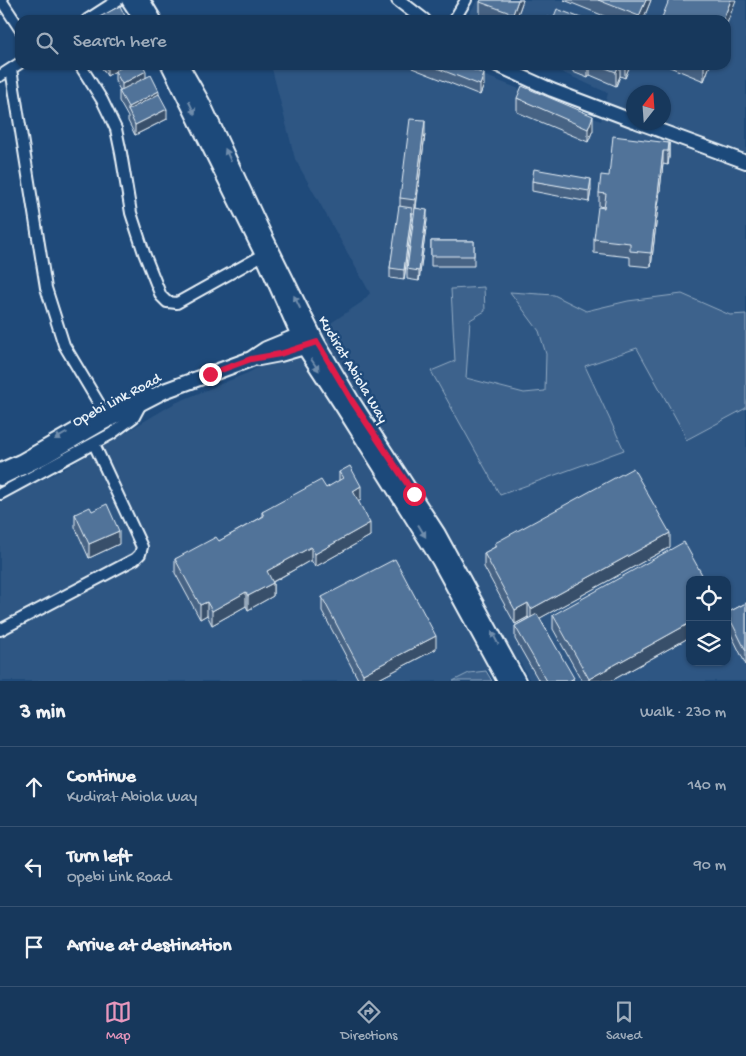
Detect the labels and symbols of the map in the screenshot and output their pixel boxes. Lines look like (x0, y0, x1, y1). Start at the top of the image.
north arrow (626, 85, 671, 130)
one-way arrow (188, 101, 196, 115)
one-way arrow (224, 148, 232, 162)
one-way arrow (293, 295, 301, 310)
street label: Kudirat Abiola Way (313, 313, 392, 428)
one-way arrow (310, 358, 320, 372)
route end (199, 363, 222, 386)
street label: Opebi Link Road (70, 369, 165, 432)
one-way arrow (54, 432, 69, 440)
route start (403, 483, 426, 506)
one-way arrow (417, 525, 426, 538)
one-way arrow (491, 631, 499, 646)

